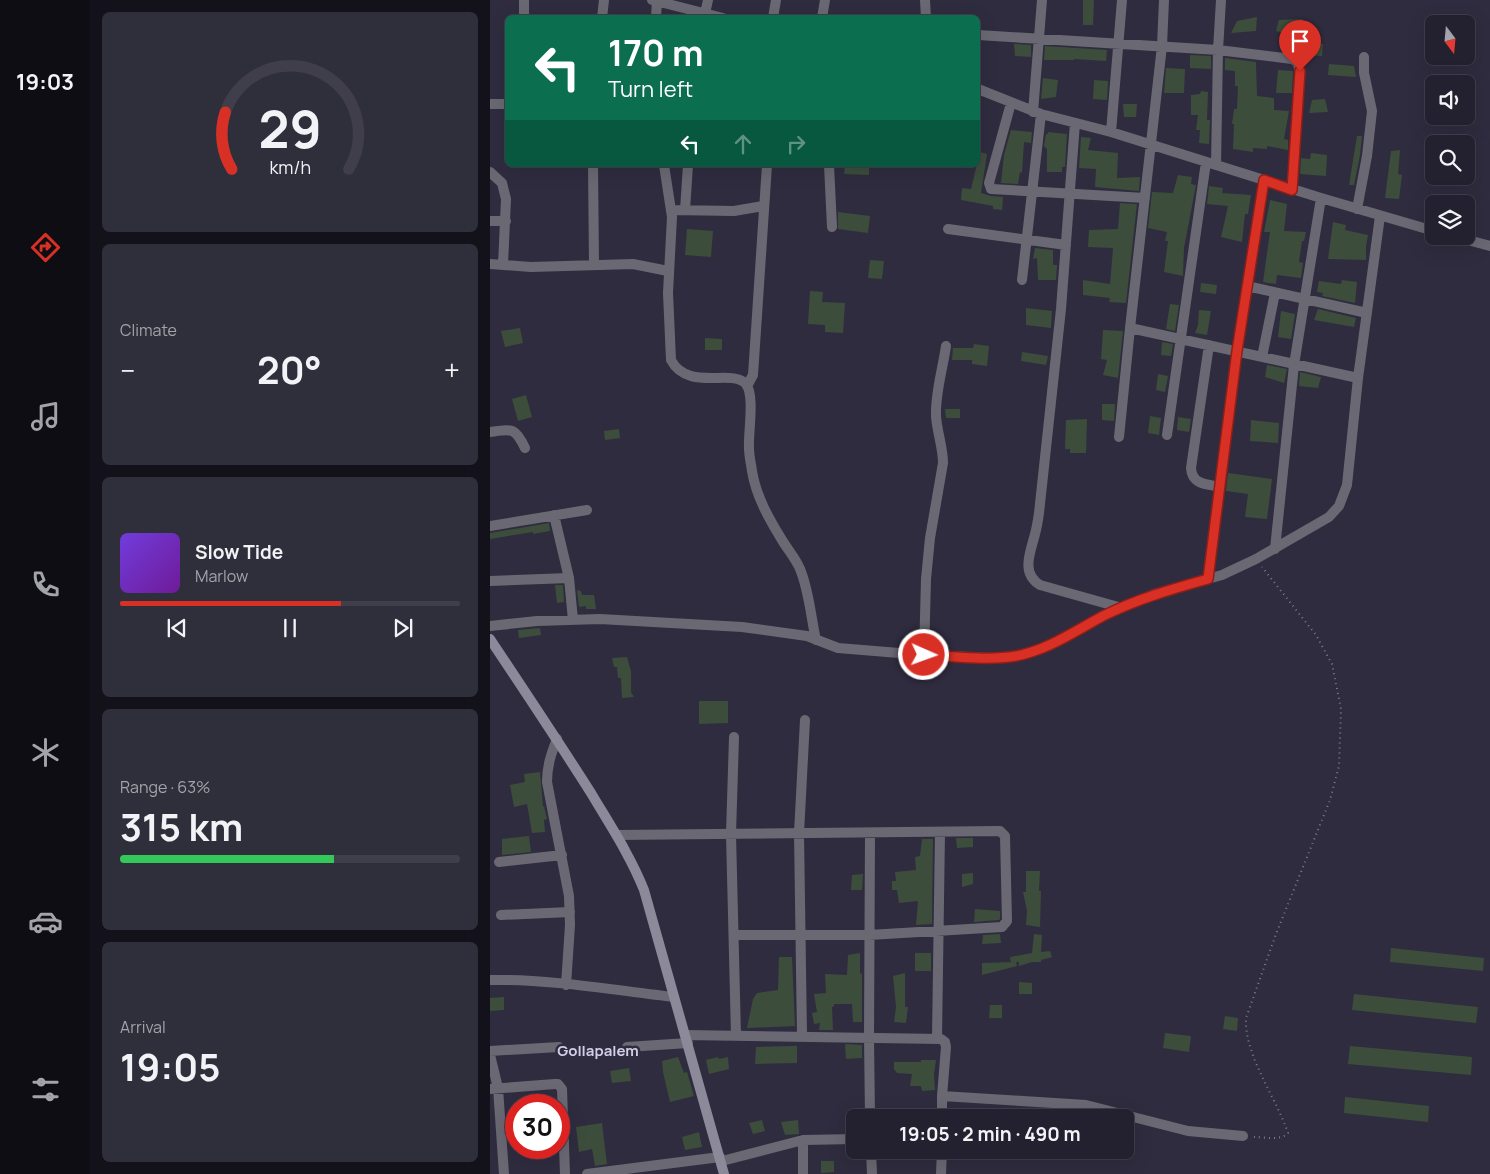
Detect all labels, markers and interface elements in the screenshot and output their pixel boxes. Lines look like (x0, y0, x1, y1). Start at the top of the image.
north arrow (1425, 15, 1475, 65)
map controls (1425, 15, 1475, 245)
pin (1279, 20, 1321, 71)
icon: arrive (1286, 27, 1314, 55)
text: 170 m (608, 29, 704, 77)
icon: left (525, 35, 590, 100)
text: 19:03 (16, 67, 74, 97)
text: Turn left (608, 74, 693, 104)
button: sound (1425, 75, 1475, 125)
text: 29 (258, 93, 322, 164)
icon: left (676, 130, 704, 158)
icon: ahead (729, 130, 757, 158)
icon: right (782, 130, 810, 158)
button: search (1425, 135, 1475, 185)
text: km/h (269, 155, 311, 179)
button: layers (1425, 195, 1475, 245)
icon: directions (28, 230, 63, 265)
text: Climate (120, 319, 177, 341)
text: 20° (257, 343, 322, 395)
text: − (120, 351, 135, 389)
text: + (444, 351, 460, 389)
icon: music (28, 399, 63, 434)
text: Slow Tide (195, 539, 283, 565)
text: Marlow (195, 565, 248, 587)
icon: phone (28, 567, 63, 602)
icon: previous (163, 614, 191, 642)
icon: pause (276, 614, 304, 642)
icon: next (389, 614, 417, 642)
position arrow (897, 628, 949, 680)
icon: climate (28, 735, 63, 770)
text: Range · 63% (120, 776, 211, 798)
text: 315 km (120, 800, 243, 852)
icon: car (28, 904, 63, 939)
text: Arrival (120, 1016, 166, 1038)
text: 19:05 (120, 1040, 221, 1092)
district label: Gollapalem (557, 1040, 639, 1061)
icon: filters (28, 1072, 63, 1107)
speed limit sign: 30 (505, 1094, 570, 1159)
text: 19:05 · 2 min · 490 m (899, 1121, 1081, 1147)

